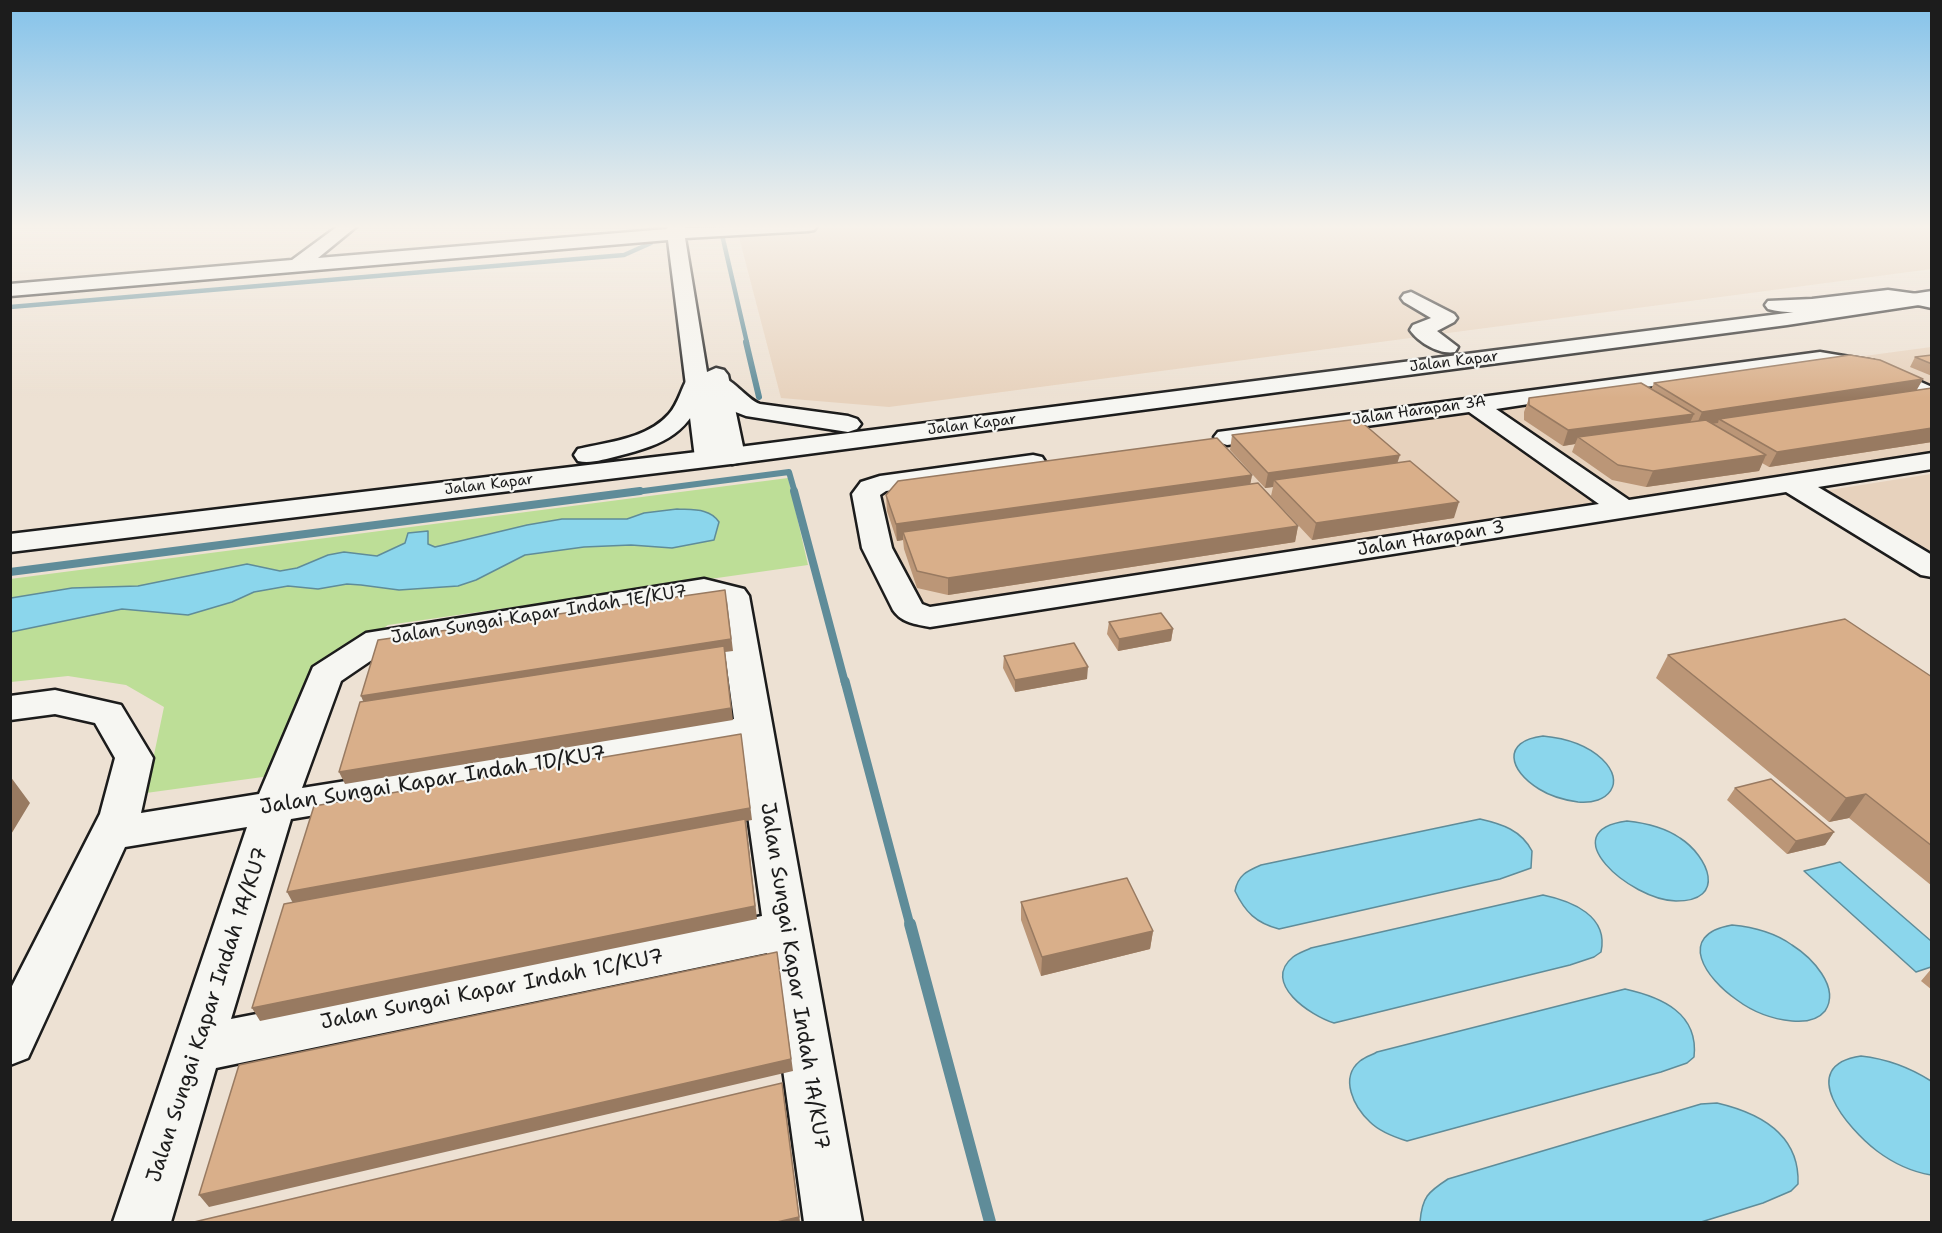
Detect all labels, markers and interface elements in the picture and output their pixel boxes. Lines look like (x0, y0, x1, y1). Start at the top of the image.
street label: Jalan Kapar (1408, 348, 1500, 376)
street label: Jalan Harapan 3A (1351, 393, 1487, 429)
street label: Jalan Kapar (926, 411, 1018, 439)
street label: Jalan Kapar (443, 471, 535, 499)
street label: Jalan Harapan 3 (1356, 517, 1506, 561)
street label: Jalan Sungai Kapar Indah 1E/KU7 (390, 581, 688, 649)
street label: Jalan Sungai Kapar Indah 1D/KU7 (258, 741, 608, 821)
street label: Jalan Sungai Kapar Indah 1A/KU7 (754, 801, 834, 1151)
street label: Jalan Sungai Kapar Indah 1A/KU7 (142, 844, 274, 1186)
street label: Jalan Sungai Kapar Indah 1C/KU7 (318, 944, 666, 1036)

